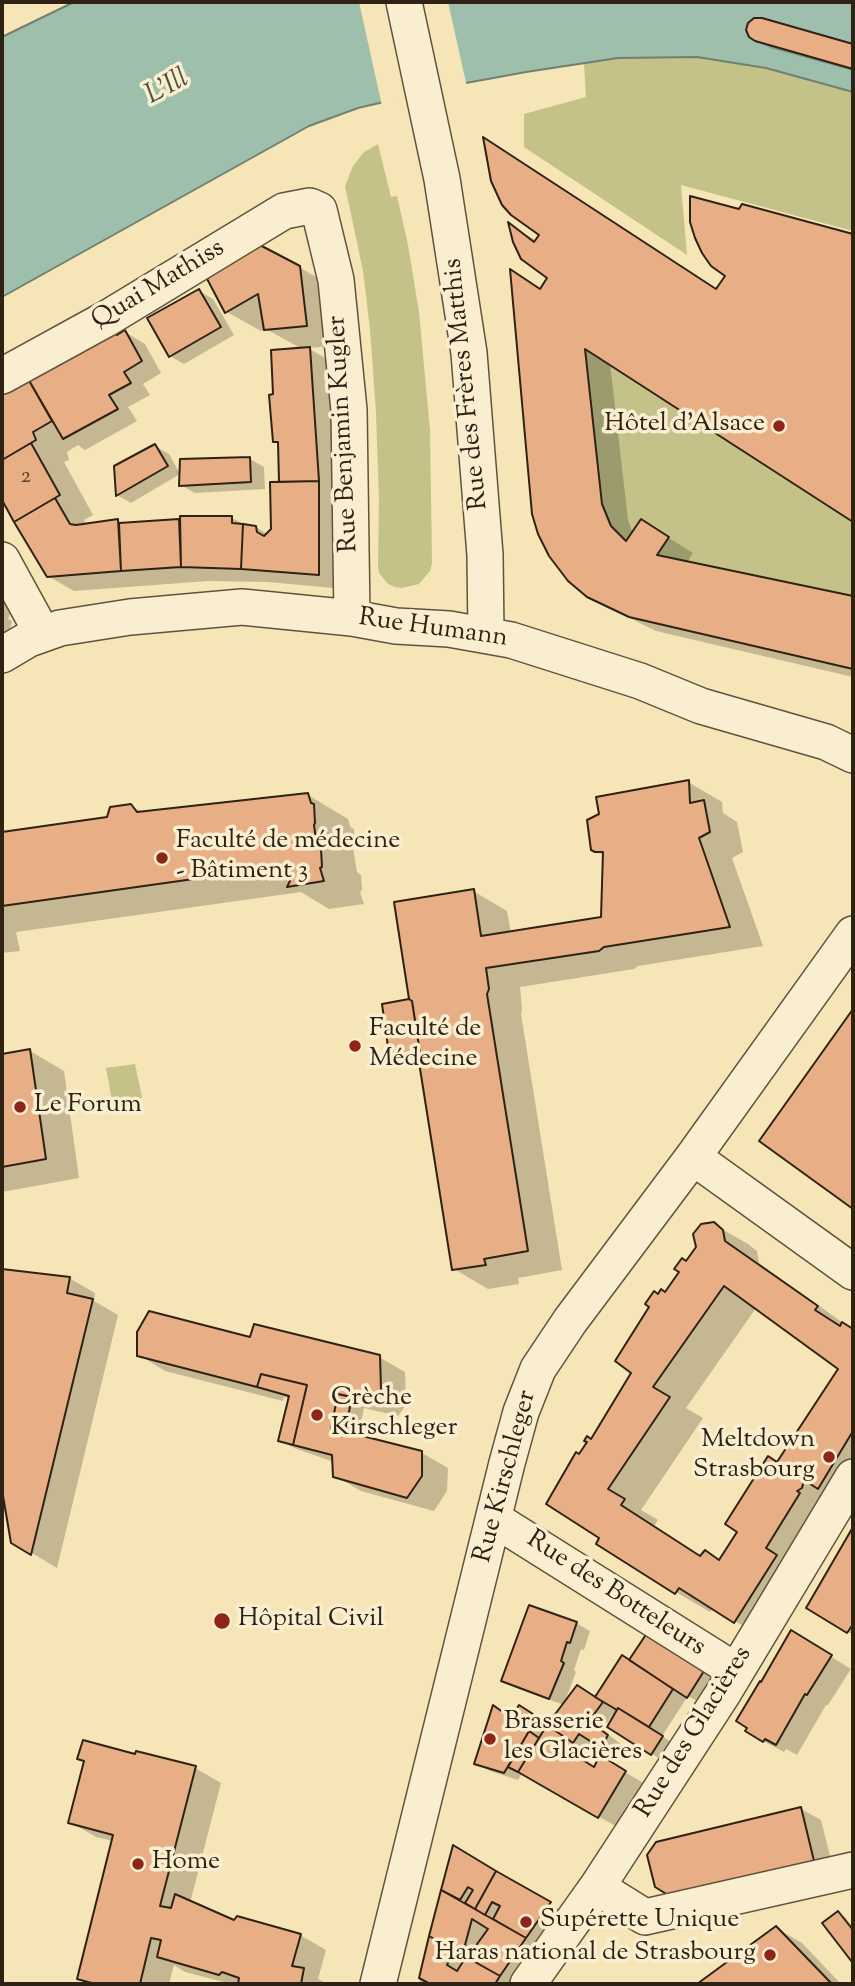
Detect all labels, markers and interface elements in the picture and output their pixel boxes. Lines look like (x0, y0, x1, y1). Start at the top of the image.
water label: L'Ill (140, 64, 196, 114)
street label: Quai Mathiss (87, 234, 231, 338)
street label: Rue des Frères Matthis (439, 257, 497, 511)
street label: Rue Benjamin Kugler (323, 315, 367, 553)
place label: Hôtel d'Alsace (604, 410, 765, 442)
marker: Hôtel d'Alsace (771, 418, 787, 434)
house number: 2 (21, 464, 31, 492)
street label: Rue Humann (356, 604, 510, 656)
place label: Faculté de médecine - Bâtiment 3 (176, 827, 400, 888)
marker: Faculté de médecine - Bâtiment 3 (154, 850, 170, 866)
place label: Faculté de Médecine (369, 1015, 481, 1076)
marker: Faculté de Médecine (347, 1038, 363, 1054)
place label: Le Forum (34, 1091, 142, 1123)
marker: Le Forum (12, 1099, 28, 1115)
place label: Crèche Kirschleger (331, 1384, 457, 1446)
street label: Rue Kirschleger (469, 1387, 545, 1567)
marker: Crèche Kirschleger (309, 1407, 325, 1423)
place label: Meltdown Strasbourg (693, 1426, 815, 1488)
marker: Meltdown Strasbourg (821, 1449, 837, 1465)
street label: Rue des Botteleurs (520, 1526, 710, 1664)
place label: Hôpital Civil (238, 1605, 384, 1637)
marker: Hôpital Civil (212, 1611, 232, 1631)
street label: Rue des Glacières (630, 1642, 760, 1824)
place label: Brasserie les Glacières (504, 1708, 642, 1770)
marker: Brasserie les Glacières (482, 1731, 498, 1747)
place label: Home (152, 1848, 220, 1880)
marker: Home (130, 1856, 146, 1872)
place label: Supérette Unique (540, 1906, 739, 1938)
marker: Supérette Unique (518, 1914, 534, 1930)
place label: Haras national de Strasbourg (435, 1939, 756, 1971)
marker: Haras national de Strasbourg (762, 1947, 778, 1963)

